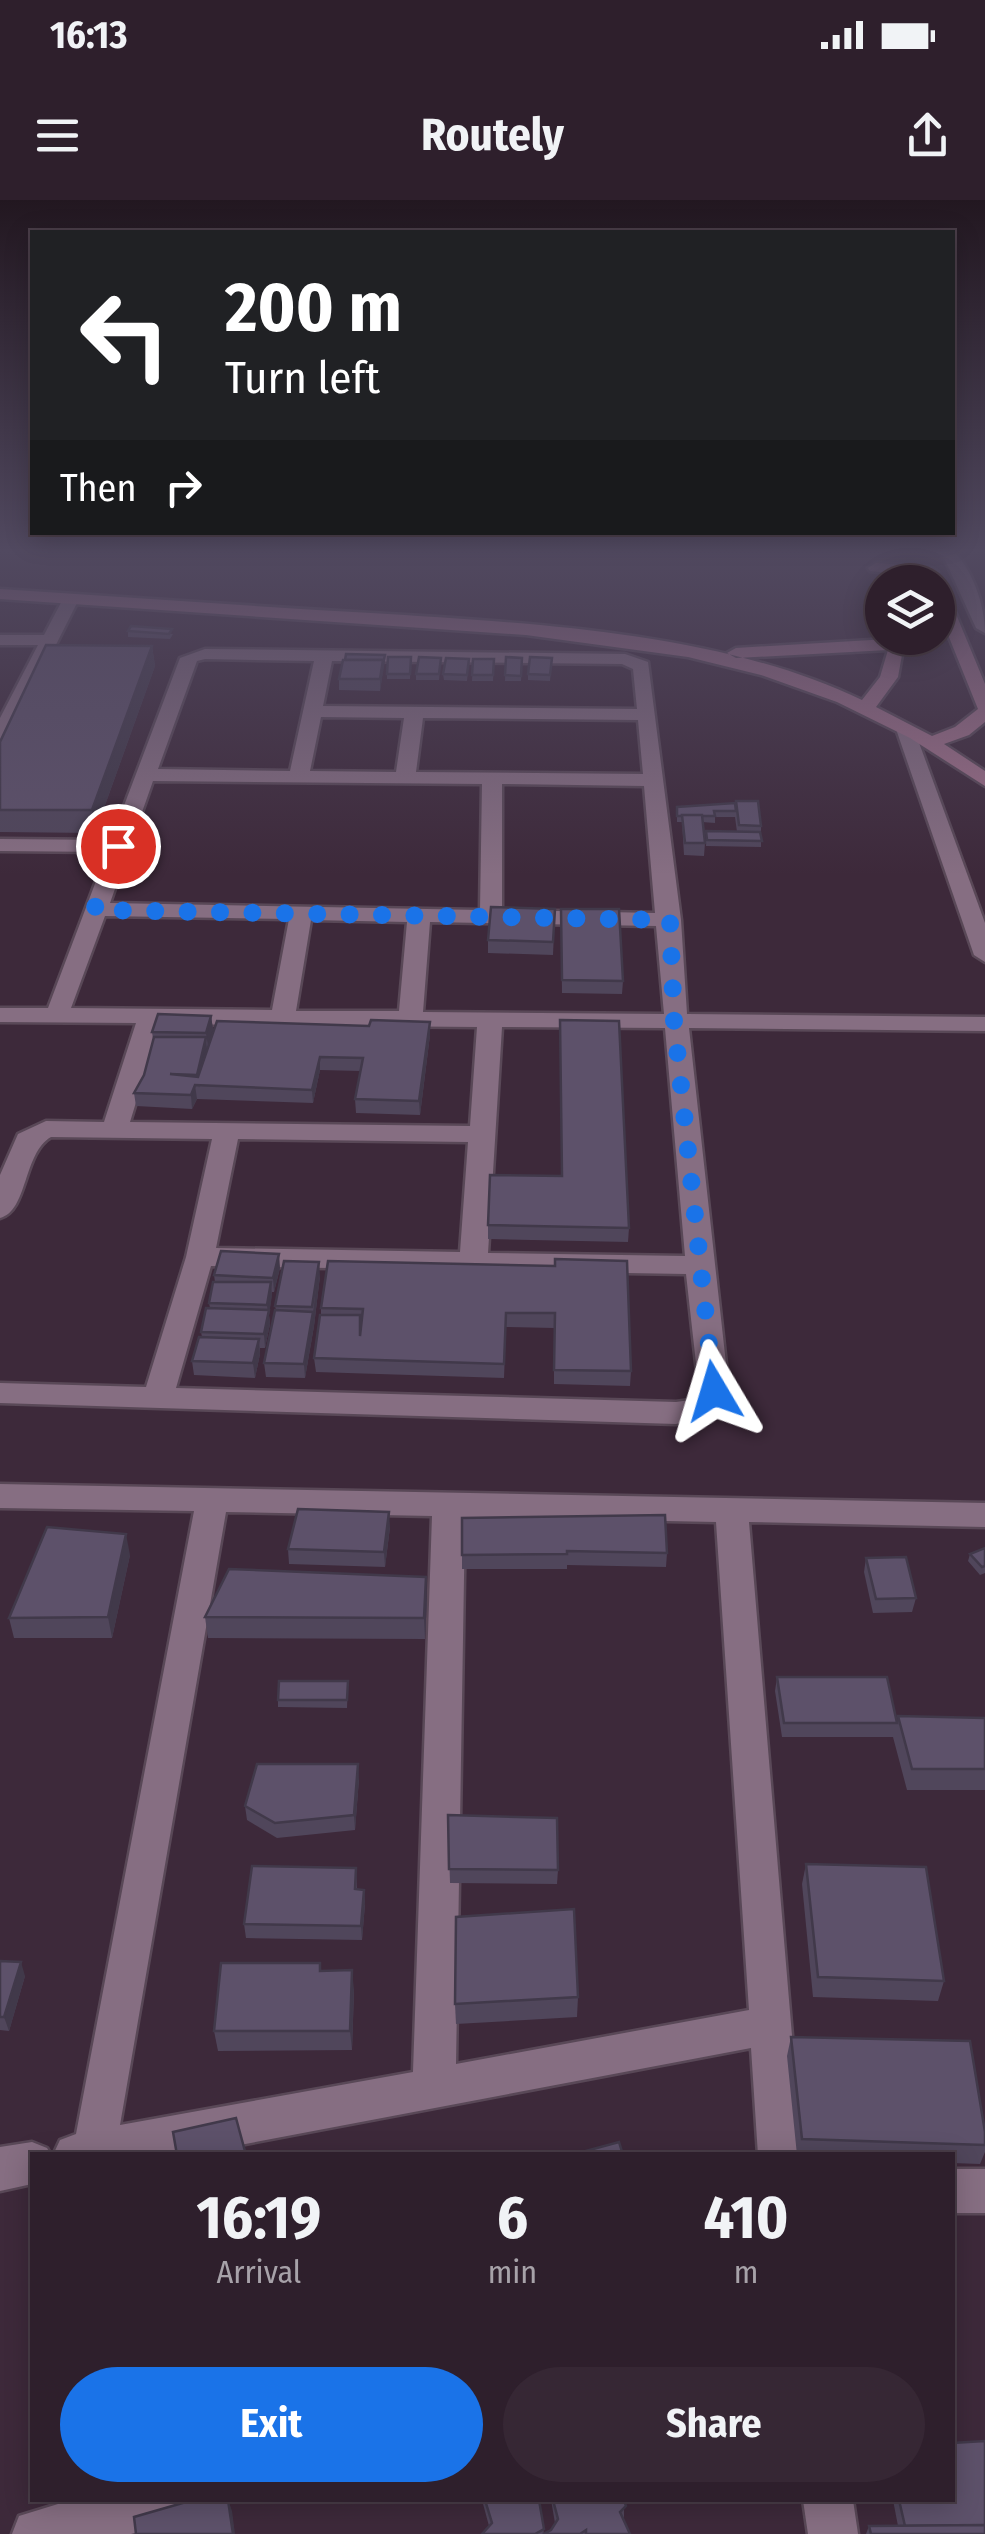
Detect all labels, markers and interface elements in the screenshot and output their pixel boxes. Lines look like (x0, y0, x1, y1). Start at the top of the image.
text: 16:13 (50, 12, 127, 58)
icon: menu (30, 108, 85, 163)
text: Routely (421, 108, 564, 162)
icon: share (900, 108, 955, 163)
text: 200 m (225, 266, 402, 350)
icon: left (60, 270, 190, 400)
text: Turn left (225, 351, 380, 405)
icon: right (156, 460, 211, 515)
text: Then (60, 465, 136, 511)
map controls (865, 565, 955, 655)
button: layers (865, 565, 955, 655)
pin (76, 804, 161, 889)
icon: arrive (91, 819, 146, 874)
position arrow (662, 1339, 766, 1443)
text: 16:19 (196, 2182, 321, 2254)
text: 6 (497, 2182, 528, 2254)
text: 410 (704, 2182, 789, 2254)
text: Arrival (216, 2253, 301, 2291)
text: min (488, 2253, 537, 2291)
text: m (734, 2253, 758, 2291)
button: Exit (60, 2367, 483, 2482)
button: Share (503, 2367, 925, 2482)

